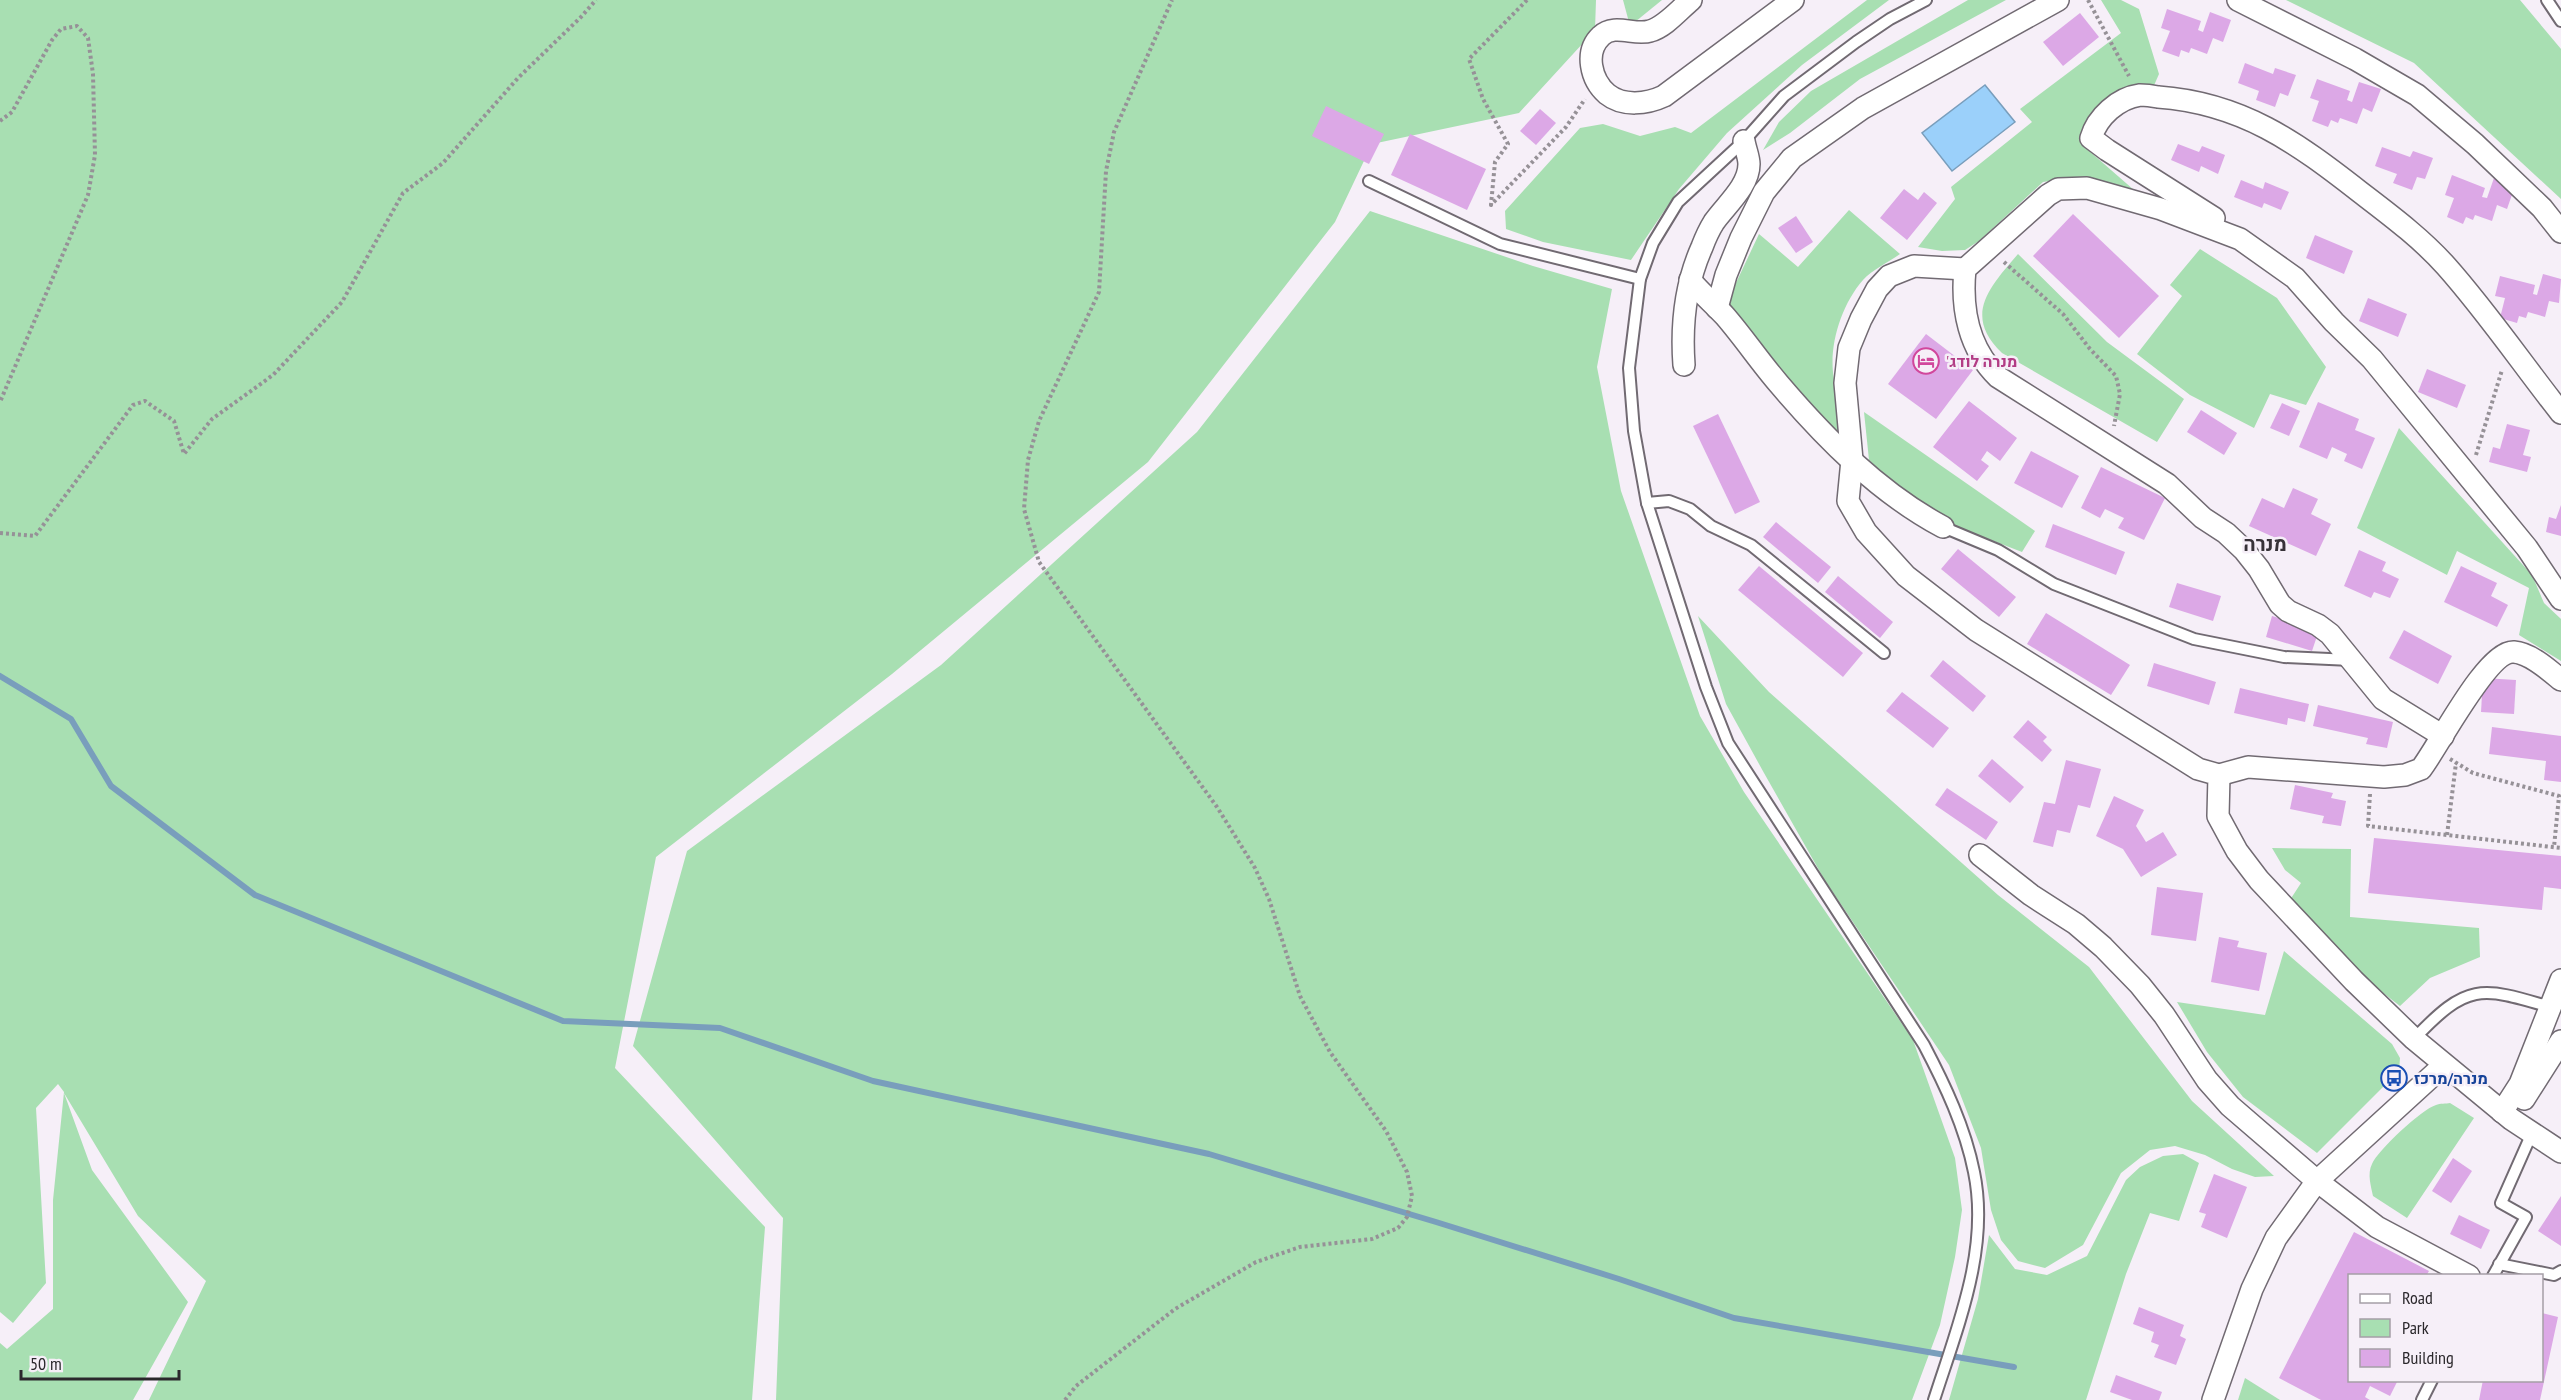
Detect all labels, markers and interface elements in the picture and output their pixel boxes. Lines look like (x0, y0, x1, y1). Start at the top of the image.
hotel icon: 'מנרה לודג (1911, 346, 1941, 376)
place label: 'מנרה לודג (1946, 351, 2017, 371)
district label: מנרה (2243, 531, 2287, 557)
bus stop icon: מנרה/מרכז (2379, 1063, 2409, 1093)
place label: מנרה/מרכז (2414, 1068, 2488, 1088)
legend (2348, 1274, 2543, 1382)
text: Road (2402, 1286, 2433, 1309)
text: Park (2402, 1316, 2429, 1339)
scale bar (21, 1343, 178, 1381)
text: Building (2402, 1346, 2454, 1369)
text: 50 m (30, 1352, 62, 1375)

